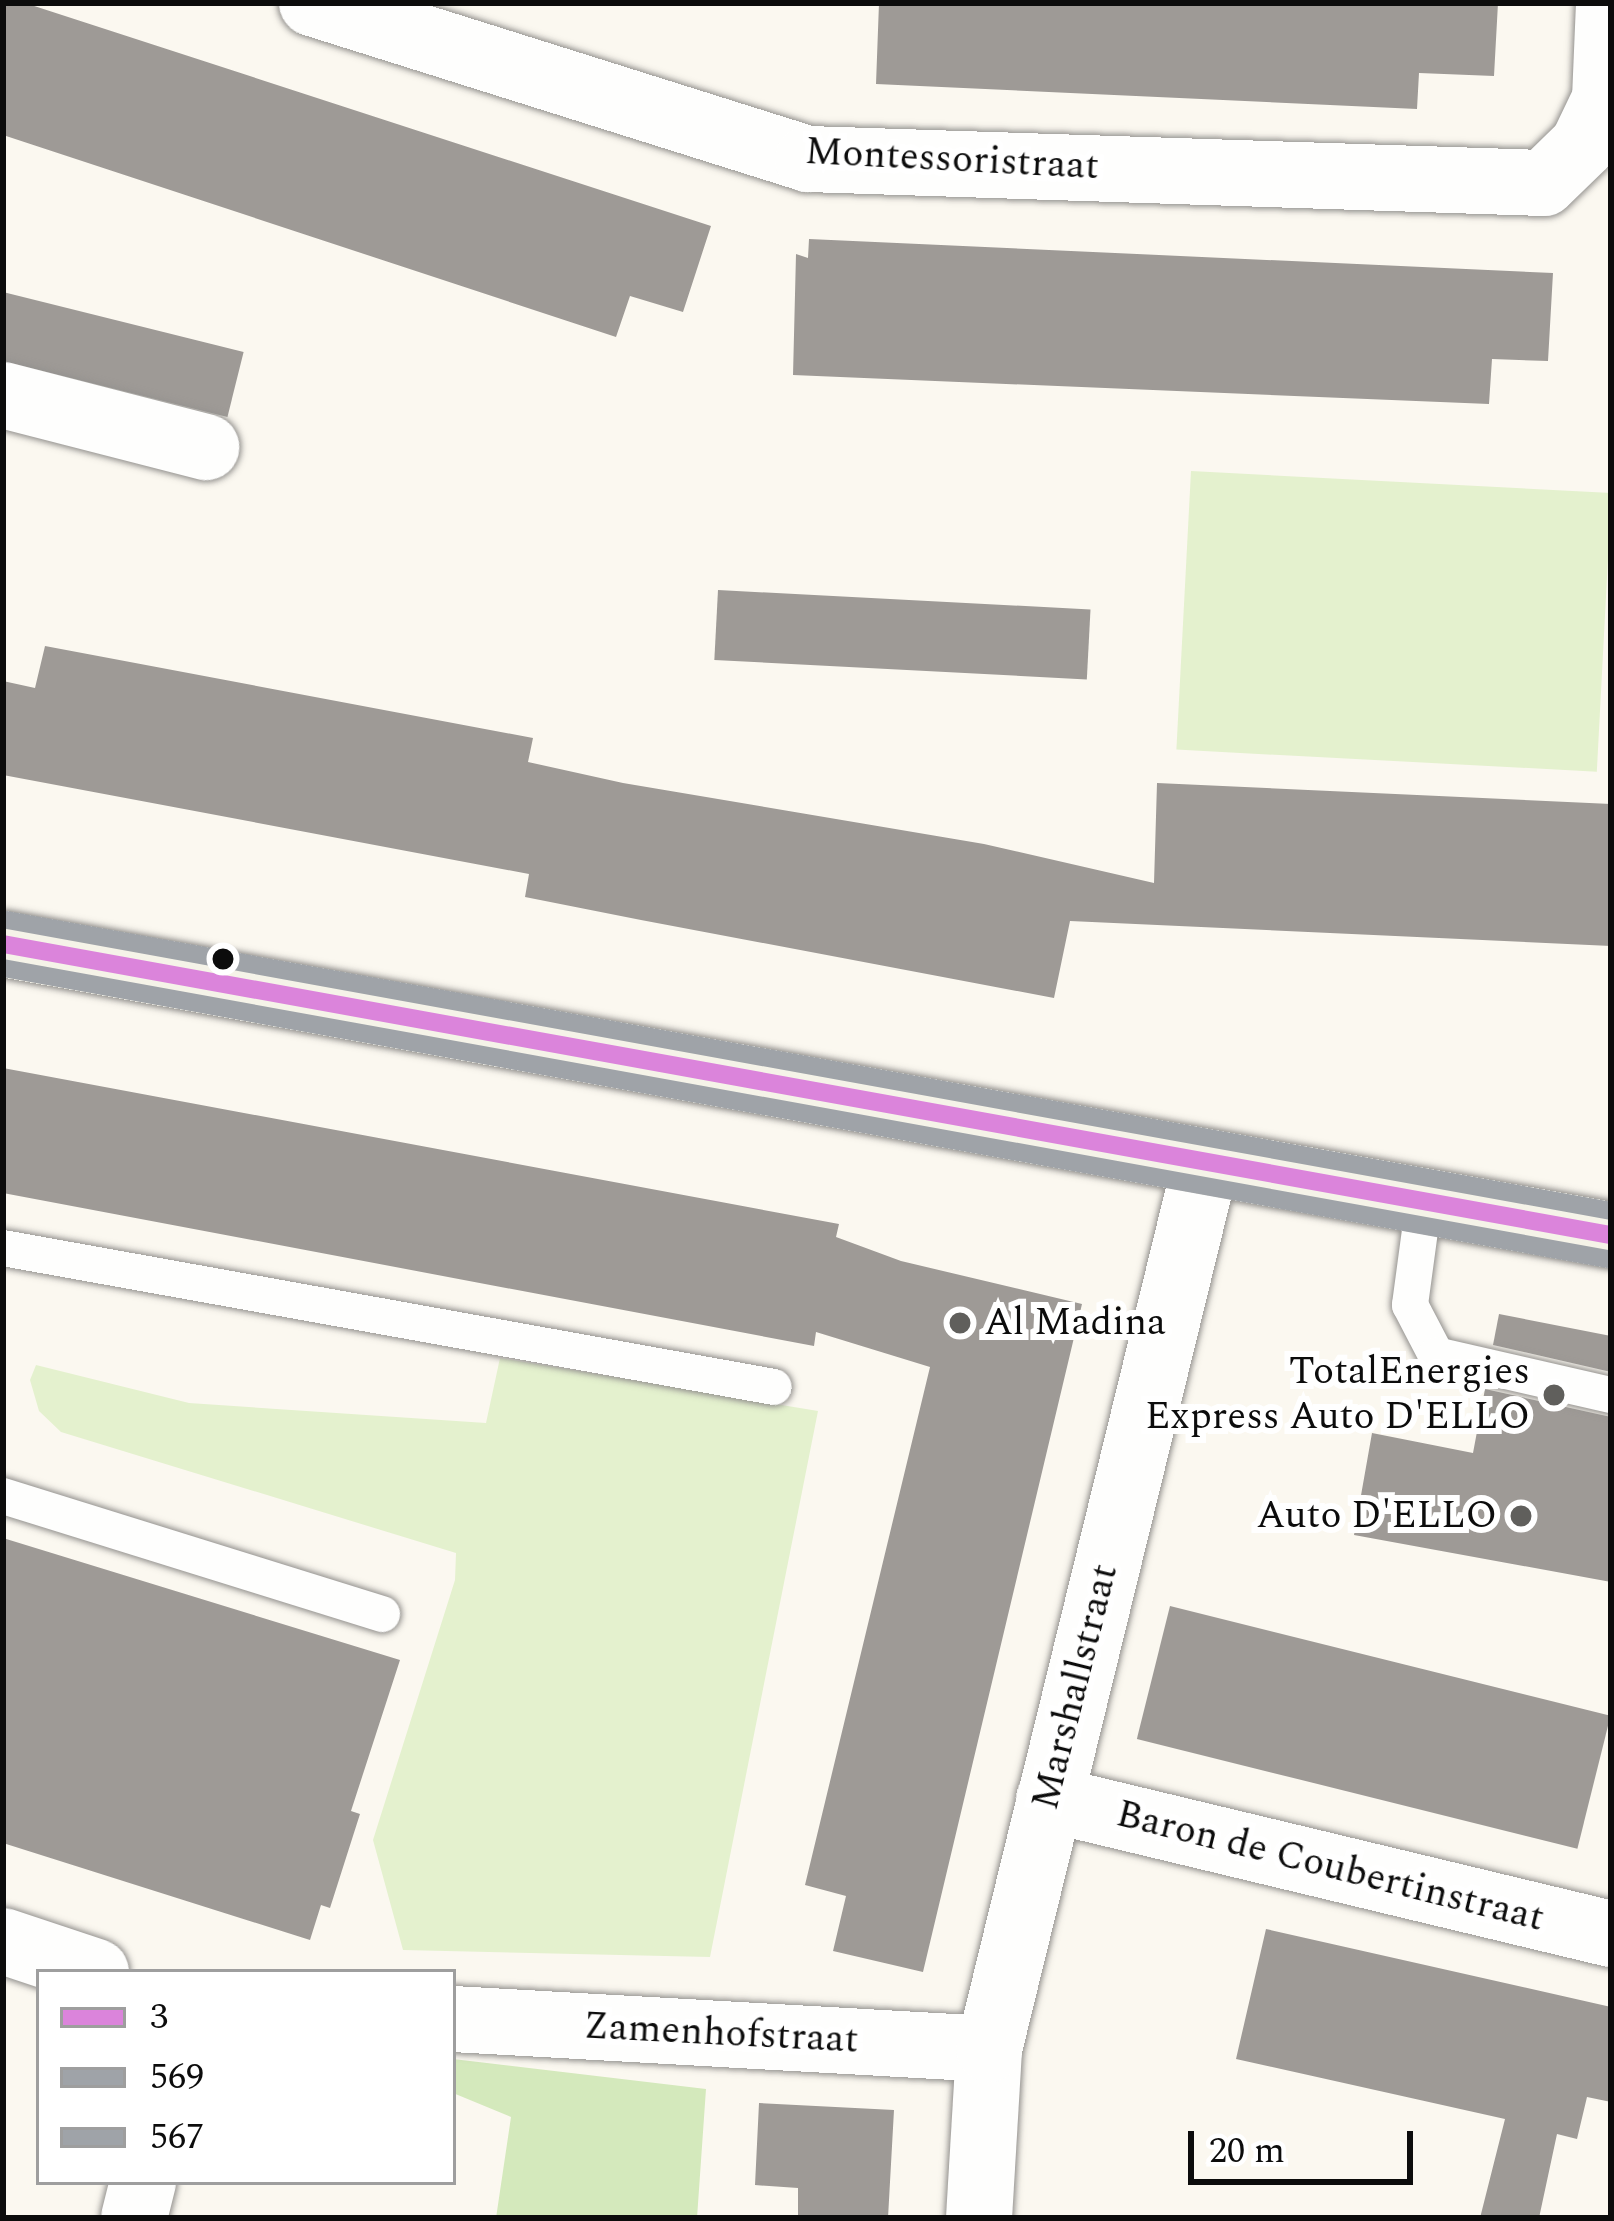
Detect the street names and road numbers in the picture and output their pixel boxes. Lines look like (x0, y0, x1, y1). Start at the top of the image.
street label: Montessoristraat (804, 129, 1100, 191)
street label: Marshallstraat (1023, 1559, 1129, 1815)
street label: Baron de Coubertinstraat (1111, 1791, 1549, 1943)
street label: Zamenhofstraat (582, 2003, 860, 2065)

